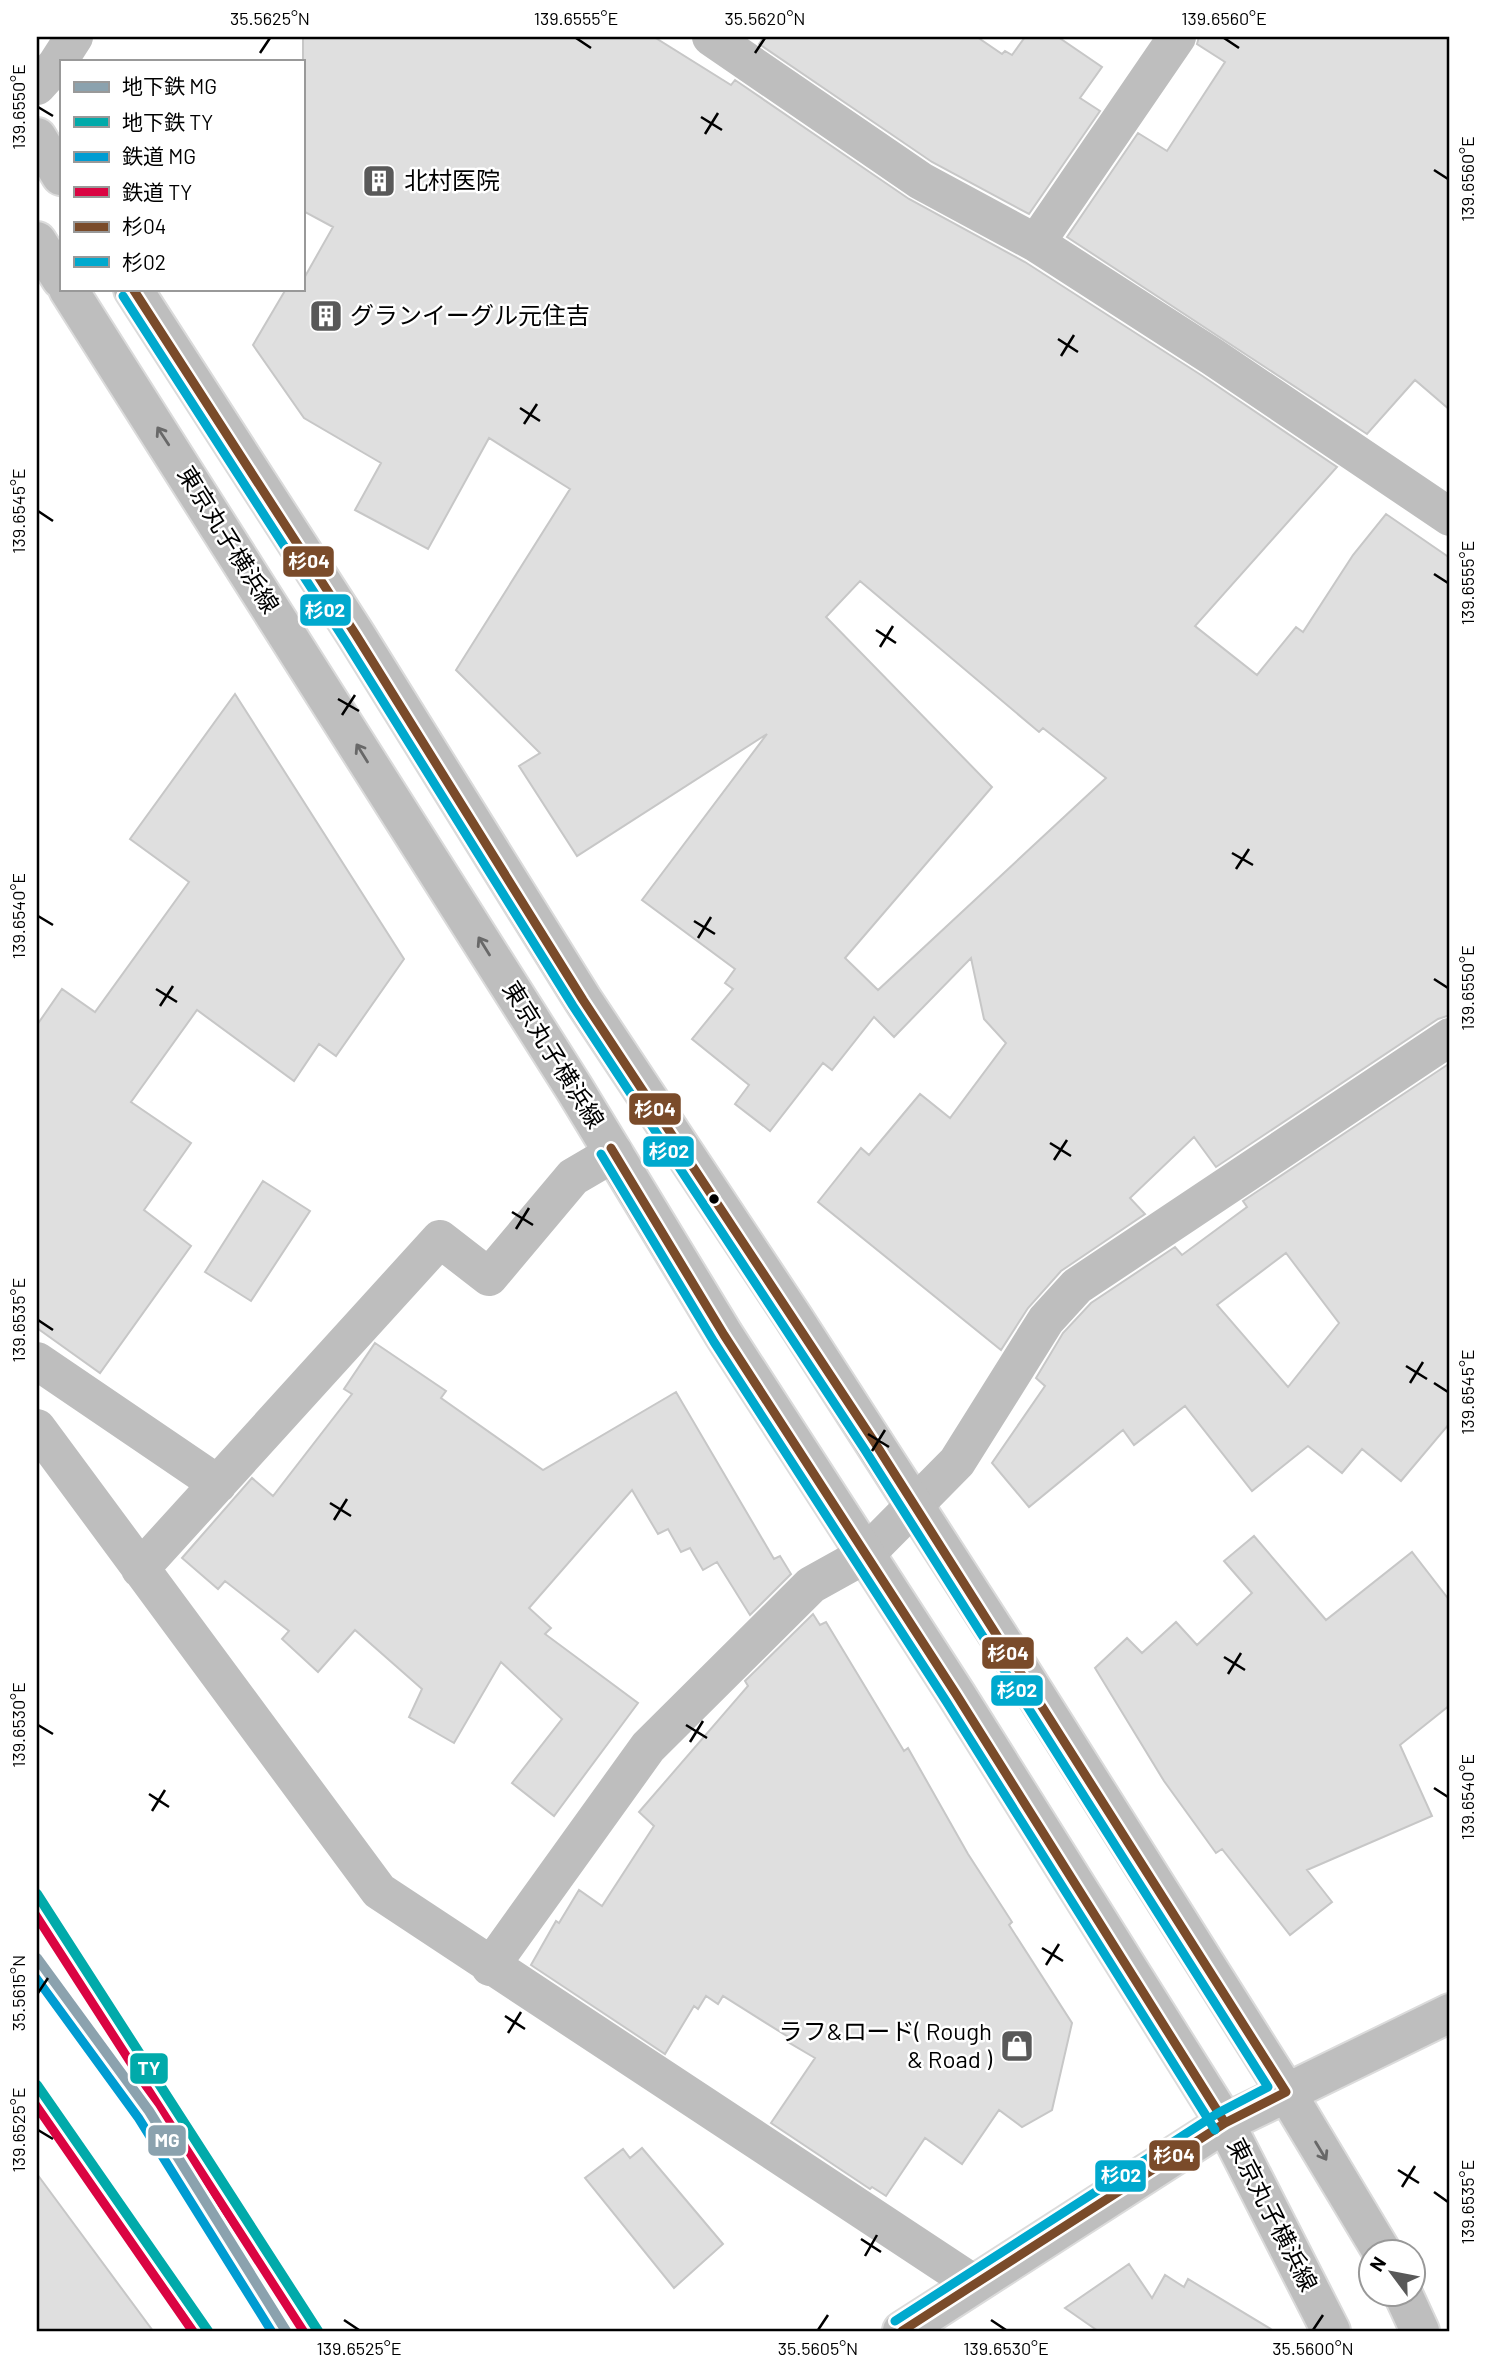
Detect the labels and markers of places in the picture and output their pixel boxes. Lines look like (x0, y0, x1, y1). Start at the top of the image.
building icon: 北村医院 (360, 162, 398, 200)
place label: 北村医院 (404, 165, 500, 194)
building icon: グランイーグル元住吉 (307, 297, 345, 335)
place label: グランイーグル元住吉 (350, 300, 590, 329)
unlabelled marker (707, 1192, 721, 1206)
place label: ラフ&ロード( Rough & Road ) (779, 2016, 993, 2073)
shop icon: ラフ&ロード( Rough & Road ) (998, 2027, 1036, 2065)

